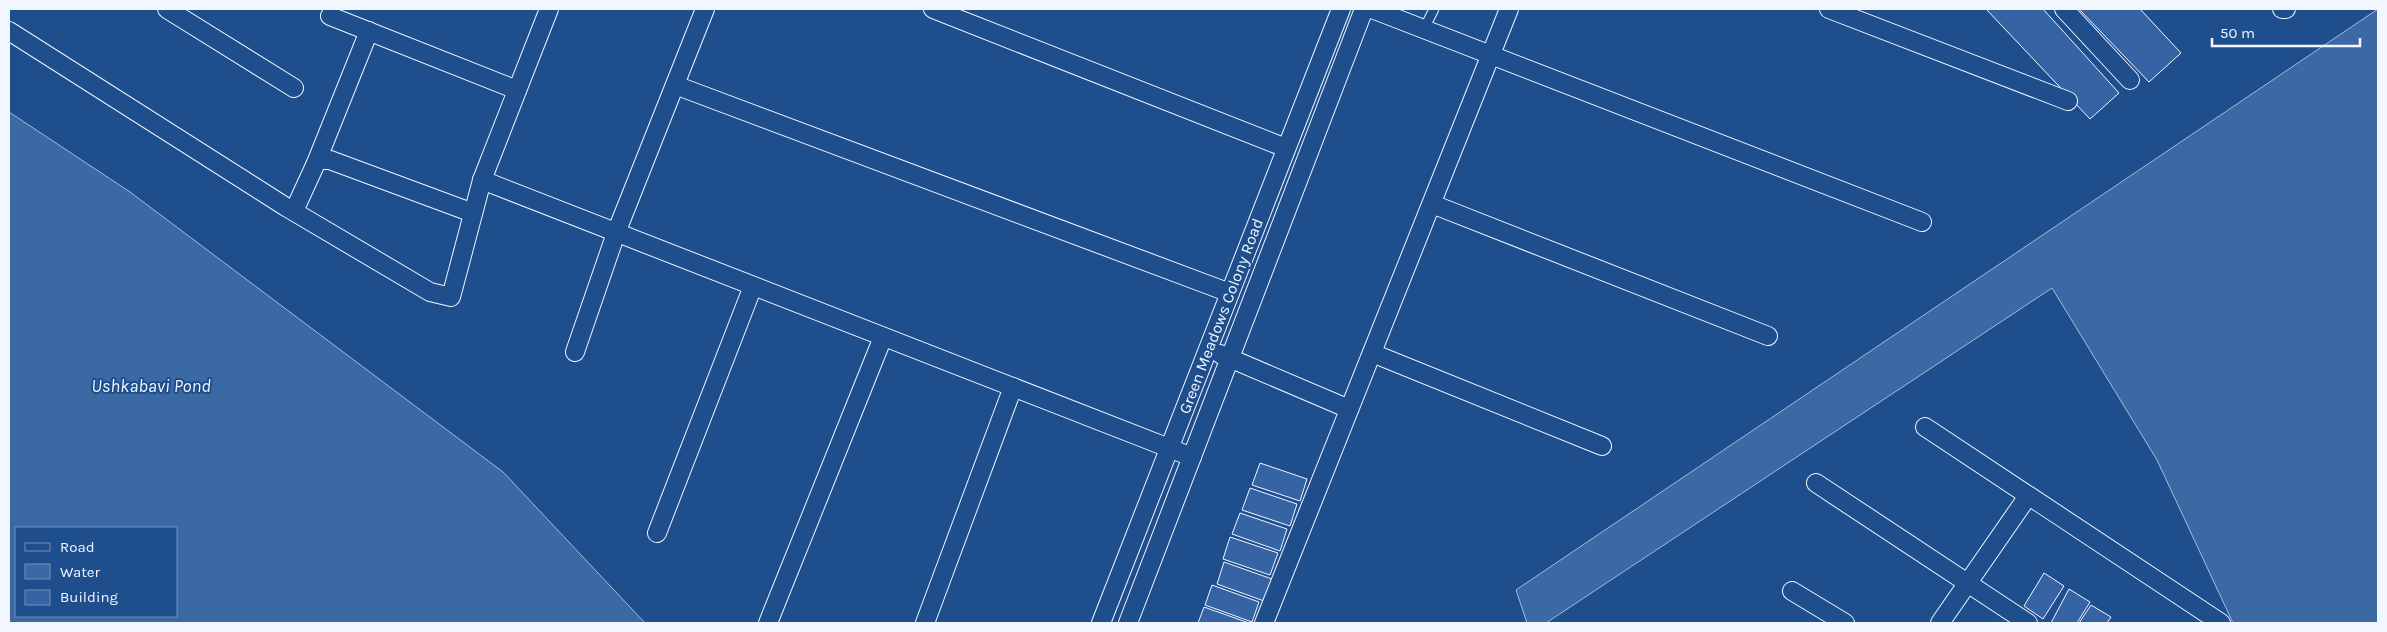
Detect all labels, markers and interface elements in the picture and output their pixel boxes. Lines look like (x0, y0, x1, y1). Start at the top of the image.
scale bar (2212, 15, 2360, 47)
text: 50 m (2220, 24, 2255, 42)
street label: Green Meadows Colony Road (1175, 215, 1267, 417)
water label: Ushkabavi Pond (91, 375, 211, 397)
legend (15, 527, 178, 617)
text: Road (60, 538, 95, 556)
text: Water (60, 563, 101, 581)
text: Building (60, 588, 118, 606)

